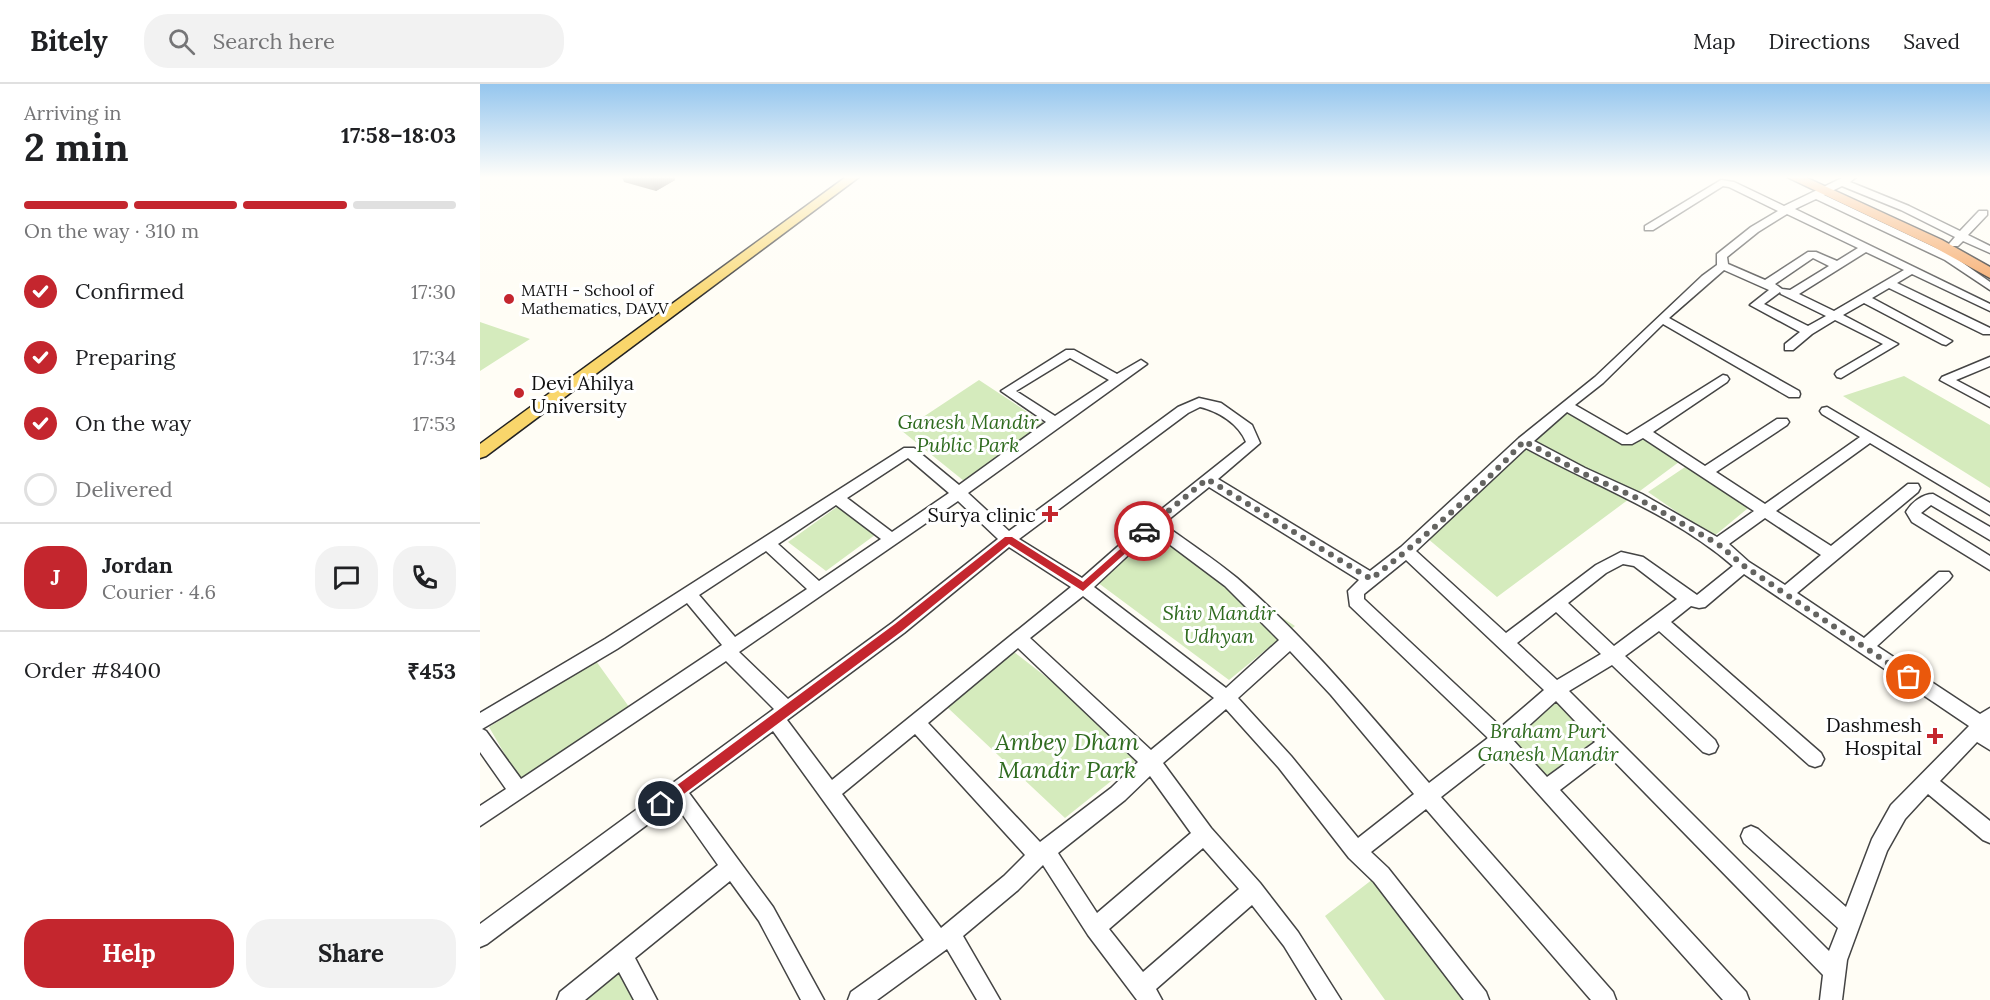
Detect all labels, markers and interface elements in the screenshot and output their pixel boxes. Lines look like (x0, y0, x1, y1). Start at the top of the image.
search box (144, 14, 564, 68)
text: Bitely (30, 23, 108, 59)
icon: search (165, 25, 198, 58)
text: Search here (213, 27, 335, 55)
text: Map (1693, 28, 1736, 55)
text: Directions (1769, 28, 1870, 55)
text: Saved (1903, 28, 1960, 55)
text: Arriving in (24, 100, 121, 125)
text: 17:58–18:03 (341, 121, 456, 149)
text: 2 min (24, 122, 129, 172)
text: On the way · 310 m (24, 218, 199, 243)
icon: check (24, 275, 57, 308)
text: Confirmed (75, 277, 184, 305)
text: 17:30 (411, 279, 456, 304)
place label: MATH - School of Mathematics, DAVV (521, 280, 669, 318)
marker: MATH - School of Mathematics, DAVV (502, 292, 516, 306)
icon: check (24, 341, 57, 374)
text: Preparing (75, 343, 175, 371)
text: 17:34 (413, 345, 456, 370)
place label: Devi Ahilya University (531, 370, 634, 418)
marker: Devi Ahilya University (512, 386, 526, 400)
icon: check (24, 407, 57, 440)
text: On the way (75, 409, 191, 437)
park label: Ganesh Mandir Public Park (897, 409, 1040, 457)
text: 17:53 (412, 411, 456, 436)
text: Delivered (75, 475, 173, 503)
courier (1114, 501, 1174, 561)
place label: Surya clinic (928, 502, 1036, 527)
marker: Surya clinic (1041, 505, 1059, 523)
icon: car (1128, 515, 1161, 548)
button: chat (315, 546, 378, 609)
button: phone (393, 546, 456, 609)
text: Jordan (102, 551, 173, 579)
text: J (51, 563, 60, 591)
text: Courier · 4.6 (102, 579, 216, 604)
park label: Shiv Mandir Udhyan (1162, 600, 1276, 648)
pin (1883, 651, 1934, 702)
text: Order #8400 (24, 656, 161, 684)
text: ₹453 (407, 657, 456, 685)
icon: bag (1892, 660, 1925, 693)
place label: Dashmesh Hospital (1826, 712, 1922, 760)
park label: Braham Puri Ganesh Mandir (1477, 718, 1620, 766)
park label: Ambey Dham Mandir Park (994, 726, 1139, 785)
marker: Dashmesh Hospital (1926, 727, 1944, 745)
pin (635, 778, 686, 829)
icon: home (644, 787, 677, 820)
button: Help (24, 919, 234, 988)
button: Share (246, 919, 456, 988)

